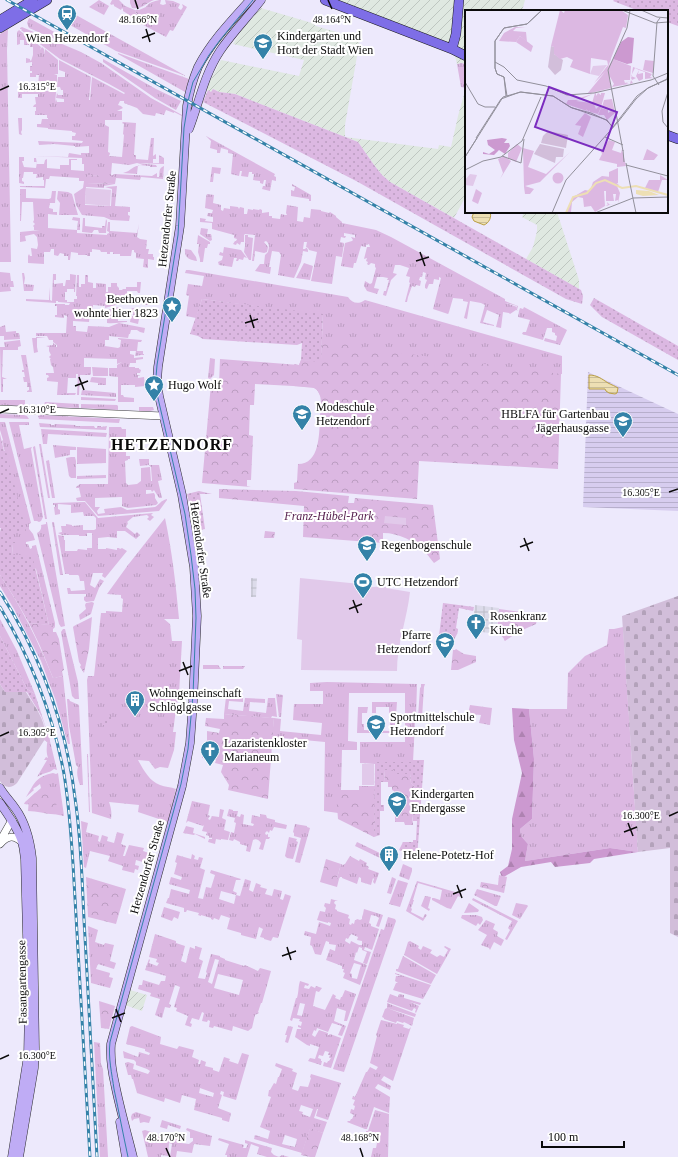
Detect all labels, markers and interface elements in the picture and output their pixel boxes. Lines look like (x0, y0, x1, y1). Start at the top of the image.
station icon: Wien Hetzendorf (56, 3, 78, 31)
inset map (465, 10, 668, 213)
text: 48.166°N (119, 14, 157, 25)
text: 48.164°N (313, 14, 351, 25)
place label: Kindergarten und Hort der Stadt Wien (277, 29, 373, 57)
place label: Wien Hetzendorf (26, 31, 108, 45)
school or university icon: Kindergarten und Hort der Stadt Wien (252, 32, 274, 60)
text: 16.315°E (18, 81, 56, 92)
street label: Hetzendorfer Straße (155, 170, 179, 268)
place label: Beethoven wohnte hier 1823 (74, 292, 158, 320)
place icon: Beethoven wohnte hier 1823 (161, 295, 183, 323)
place icon: Hugo Wolf (143, 374, 165, 402)
place label: Hugo Wolf (168, 378, 221, 392)
place label: Modeschule Hetzendorf (316, 400, 375, 428)
school or university icon: Modeschule Hetzendorf (291, 403, 313, 431)
text: 16.310°E (18, 404, 56, 415)
place label: HBLFA für Gartenbau Jägerhausgasse (501, 407, 609, 435)
school or university icon: HBLFA für Gartenbau Jägerhausgasse (612, 410, 634, 438)
district label: HETZENDORF (111, 436, 233, 453)
text: 16.305°E (622, 487, 660, 498)
street label: Hetzendorfer Straße (187, 501, 215, 599)
park label: Franz-Hübel-Park (283, 509, 374, 523)
school or university icon: Regenbogenschule (356, 534, 378, 562)
place label: Regenbogenschule (381, 538, 472, 552)
sports icon: UTC Hetzendorf (352, 571, 374, 599)
place label: UTC Hetzendorf (377, 575, 458, 589)
place label: Rosenkranz Kirche (490, 609, 547, 637)
church icon: Rosenkranz Kirche (465, 612, 487, 640)
place label: Pfarre Hetzendorf (377, 628, 431, 656)
school or university icon: Pfarre Hetzendorf (434, 631, 456, 659)
place label: Wohngemeinschaft Schlöglgasse (149, 686, 242, 714)
building icon: Wohngemeinschaft Schlöglgasse (124, 689, 146, 717)
place label: Sportmittelschule Hetzendorf (390, 710, 475, 738)
school or university icon: Sportmittelschule Hetzendorf (365, 713, 387, 741)
text: 16.305°E (18, 727, 56, 738)
place label: Lazaristenkloster Marianeum (224, 736, 307, 764)
church icon: Lazaristenkloster Marianeum (199, 739, 221, 767)
place label: Kindergarten Endergasse (411, 787, 474, 815)
school or university icon: Kindergarten Endergasse (386, 790, 408, 818)
text: 16.300°E (622, 810, 660, 821)
street label: Hetzendorfer Straße (127, 818, 167, 916)
building icon: Helene-Potetz-Hof (378, 844, 400, 872)
place label: Helene-Potetz-Hof (403, 848, 494, 862)
street label: Fasangartengasse (14, 940, 30, 1024)
text: 16.300°E (18, 1050, 56, 1061)
scale bar (542, 1123, 624, 1149)
text: 100 m (548, 1130, 579, 1144)
text: 48.170°N (147, 1132, 185, 1143)
text: 48.168°N (341, 1132, 379, 1143)

